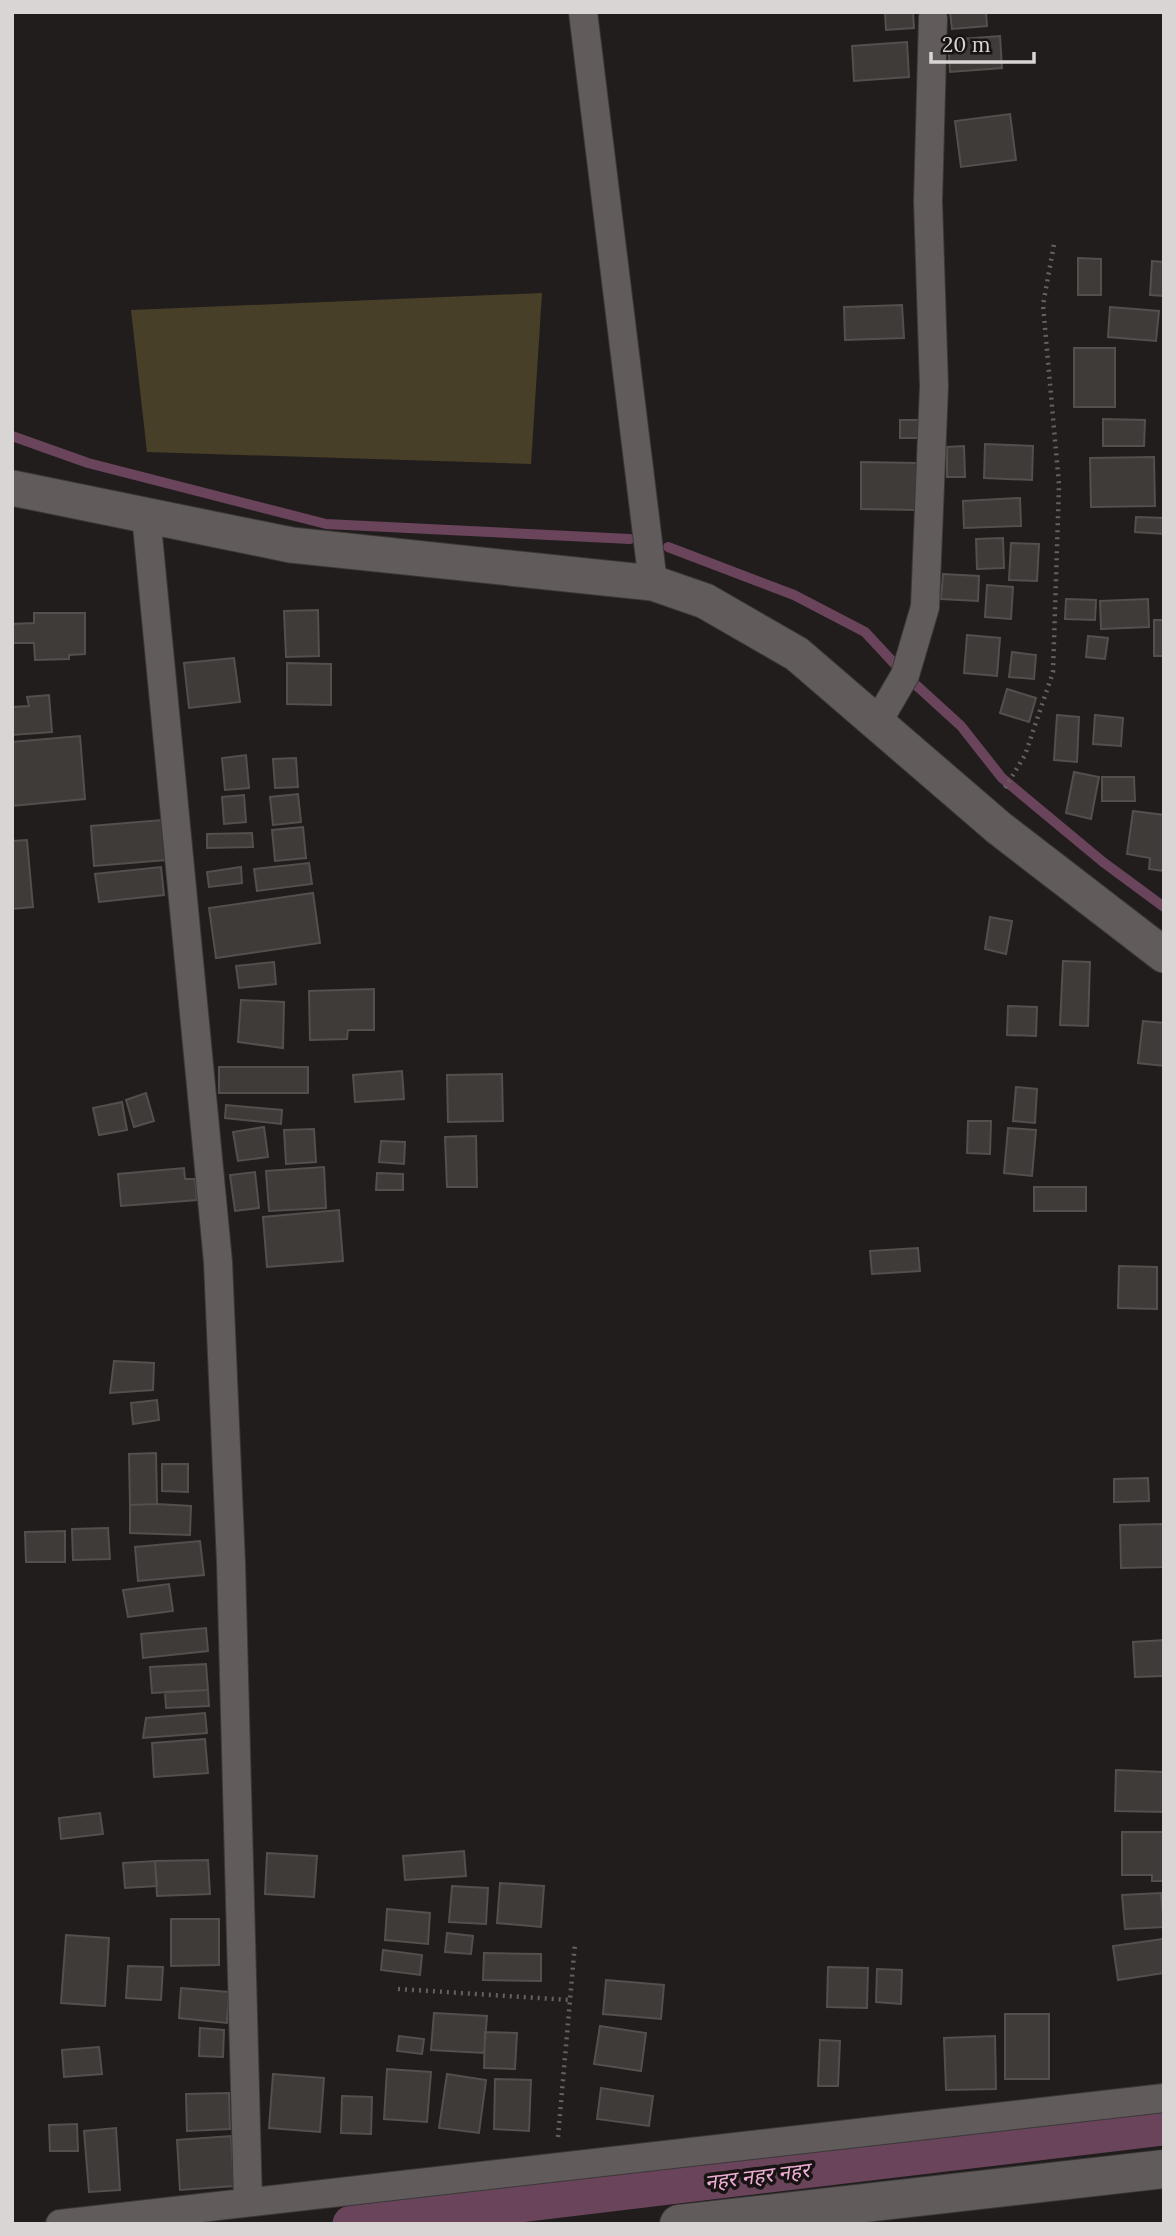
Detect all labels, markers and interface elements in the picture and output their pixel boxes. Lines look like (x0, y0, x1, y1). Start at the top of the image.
scale bar (931, 21, 1034, 65)
text: 20 m (942, 31, 991, 58)
water label: नहर नहर नहर (703, 2156, 815, 2196)

